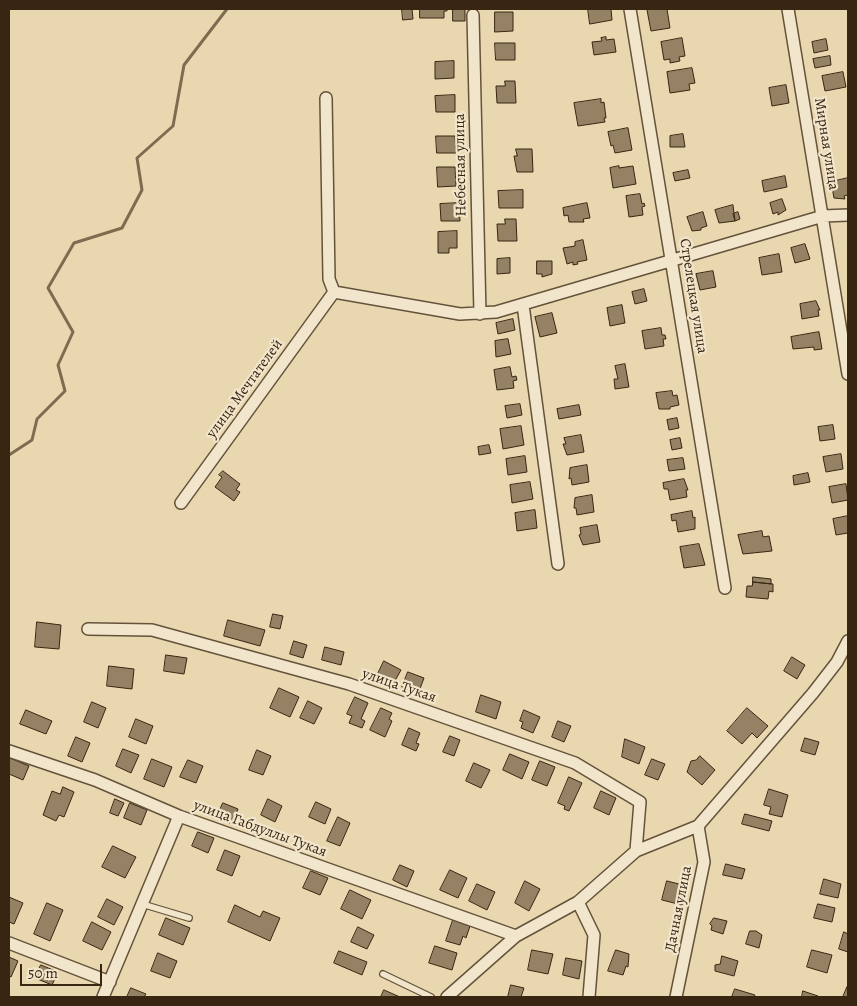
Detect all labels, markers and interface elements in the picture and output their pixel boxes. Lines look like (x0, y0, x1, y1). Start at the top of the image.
street label: Мирная улица (810, 96, 842, 192)
street label: Небесная улица (451, 113, 471, 217)
street label: Стрелецкая улица (675, 237, 711, 355)
street label: улица Мечтателей (203, 336, 287, 442)
street label: улица Тукая (360, 665, 438, 707)
street label: улица Габдуллы Тукая (191, 797, 329, 861)
street label: Дачная улица (662, 864, 696, 954)
scale bar (22, 954, 105, 986)
text: 50 m (28, 963, 58, 983)

